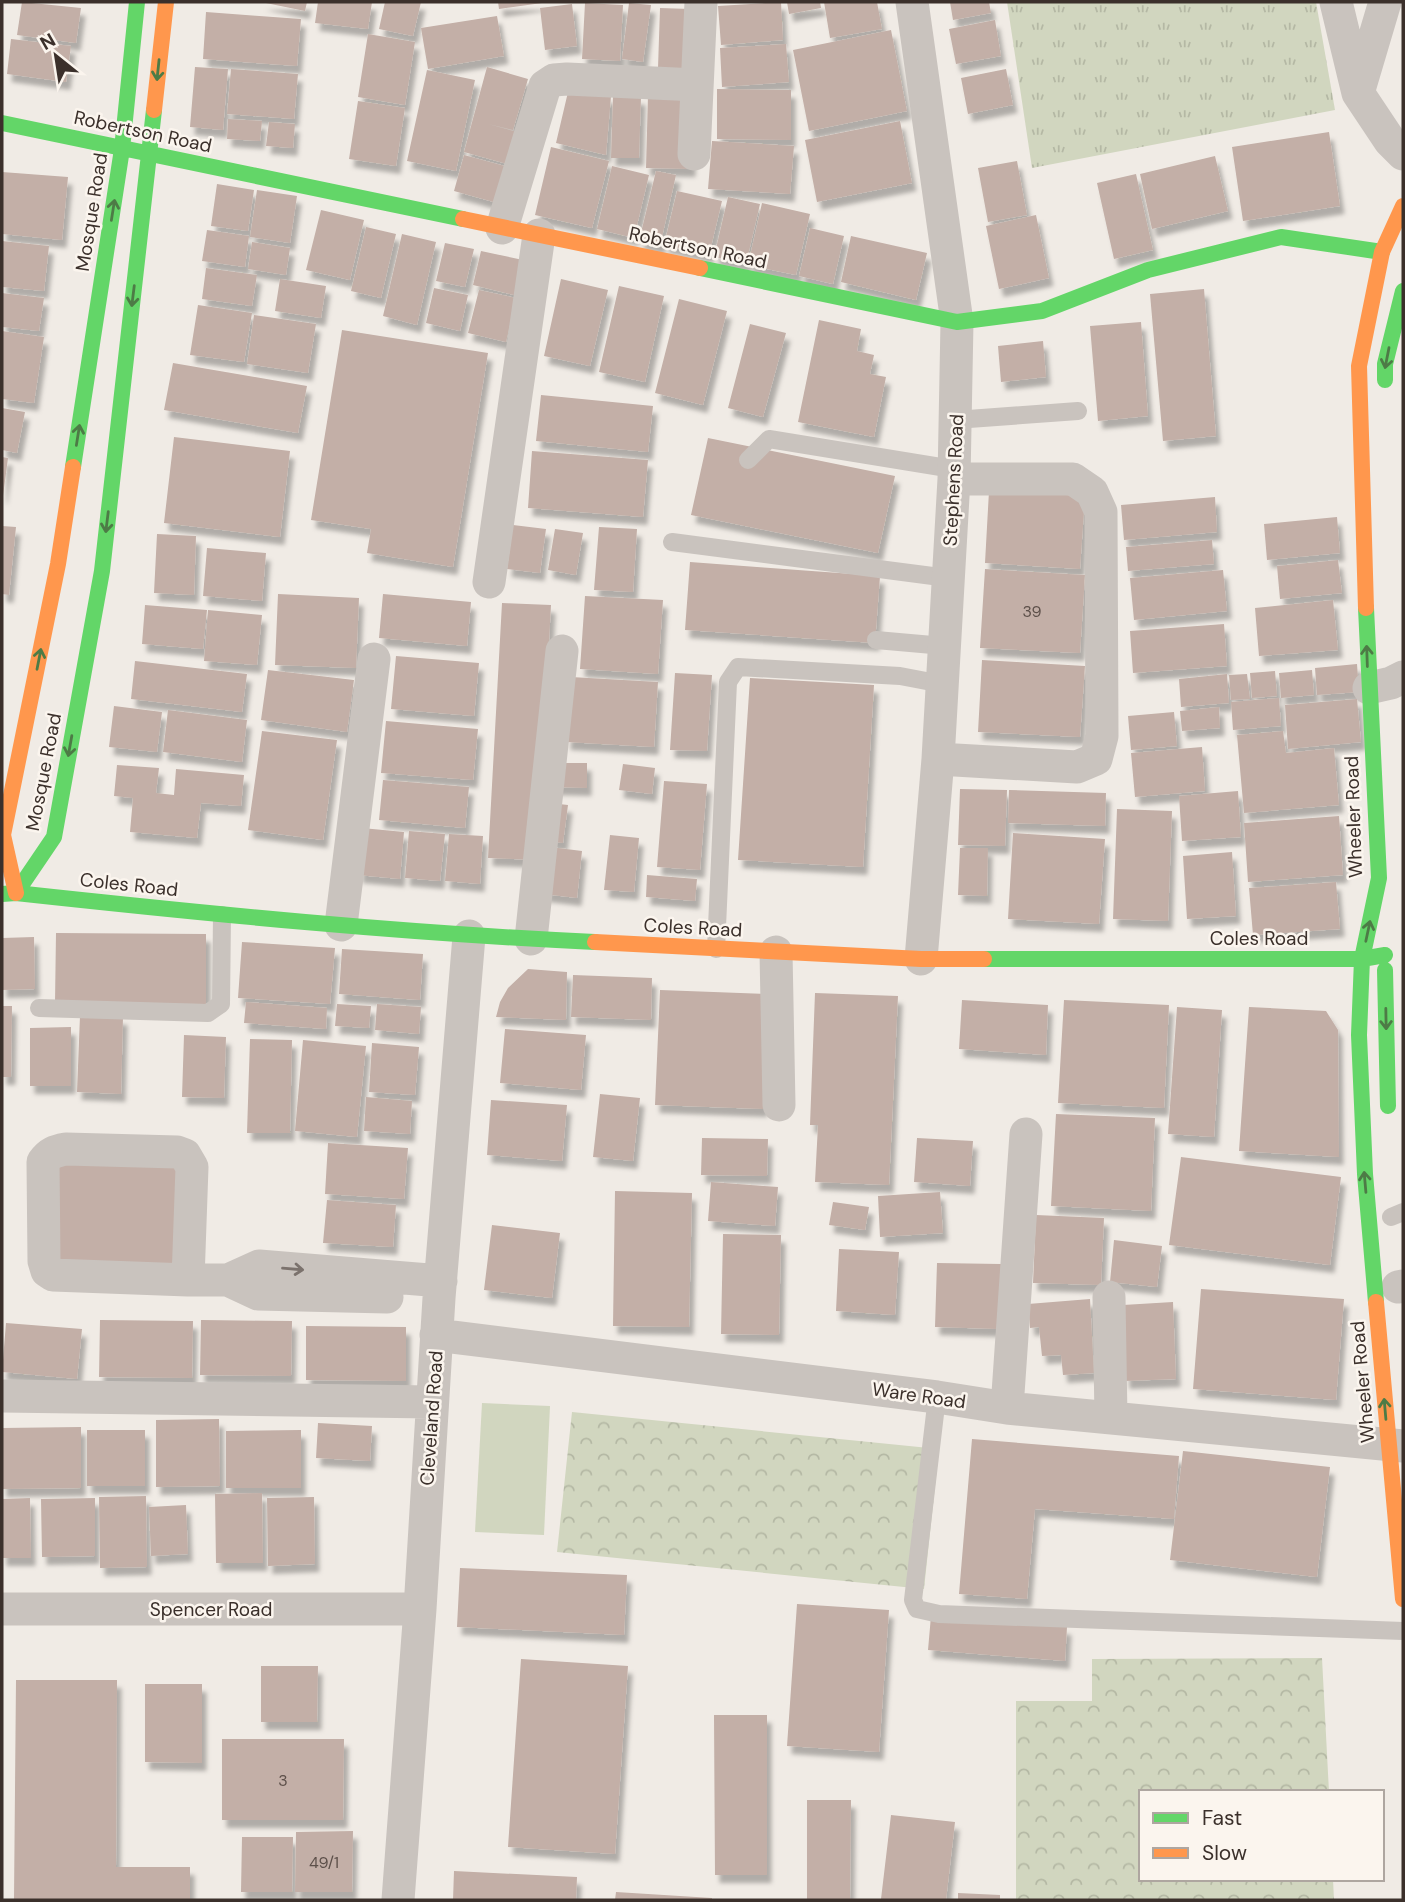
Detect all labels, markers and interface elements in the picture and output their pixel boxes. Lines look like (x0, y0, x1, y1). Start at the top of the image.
north arrow (21, 21, 91, 91)
text: N (35, 27, 60, 56)
one-way arrow (152, 58, 165, 80)
street label: Robertson Road (72, 105, 214, 158)
street label: Mosque Road (70, 151, 113, 273)
one-way arrow (106, 199, 119, 222)
street label: Robertson Road (627, 221, 769, 274)
one-way arrow (127, 284, 140, 307)
one-way arrow (1380, 346, 1393, 368)
street label: Stephens Road (938, 413, 969, 547)
one-way arrow (72, 424, 85, 447)
one-way arrow (101, 510, 114, 533)
house number: 39 (1022, 601, 1042, 622)
one-way arrow (1361, 644, 1374, 667)
one-way arrow (32, 648, 46, 671)
street label: Mosque Road (20, 711, 67, 833)
one-way arrow (63, 734, 77, 757)
street label: Wheeler Road (1339, 755, 1368, 879)
street label: Coles Road (79, 867, 179, 902)
street label: Coles Road (643, 912, 743, 943)
one-way arrow (1361, 920, 1375, 943)
street label: Coles Road (1210, 926, 1308, 951)
one-way arrow (1379, 1007, 1393, 1030)
one-way arrow (1359, 1171, 1372, 1194)
one-way arrow (281, 1263, 304, 1276)
street label: Wheeler Road (1345, 1320, 1380, 1444)
street label: Cleveland Road (414, 1350, 449, 1486)
street label: Ware Road (870, 1377, 967, 1414)
one-way arrow (1378, 1398, 1391, 1420)
street label: Spencer Road (150, 1597, 272, 1622)
house number: 3 (278, 1770, 288, 1791)
legend (1139, 1790, 1384, 1881)
text: Fast (1202, 1804, 1242, 1832)
text: Slow (1202, 1839, 1247, 1867)
house number: 49/1 (309, 1852, 339, 1873)

